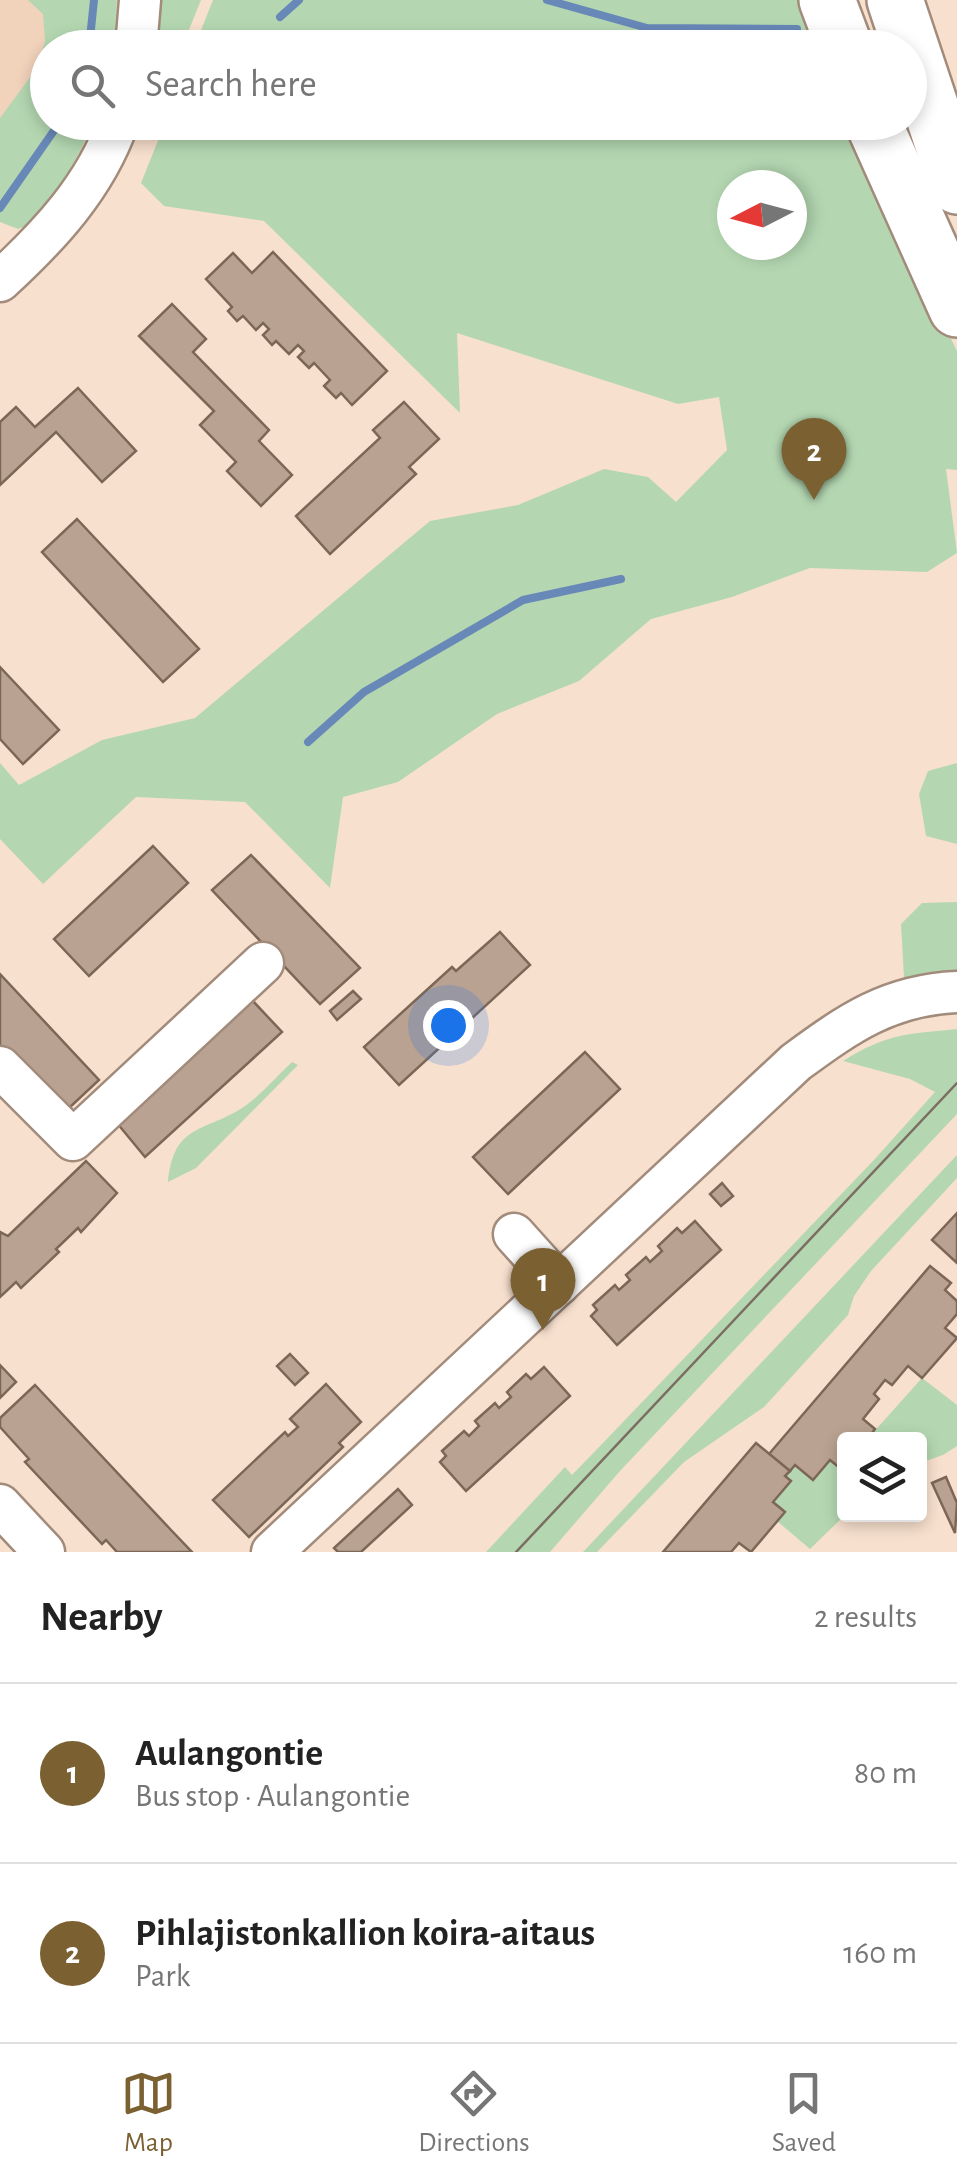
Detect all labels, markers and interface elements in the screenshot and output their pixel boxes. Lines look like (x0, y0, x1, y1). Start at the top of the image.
search box (30, 30, 927, 140)
icon: search (65, 58, 120, 113)
text: Search here (145, 66, 317, 104)
north arrow (717, 170, 807, 260)
pin: 2 (782, 418, 846, 500)
your location (423, 1000, 474, 1051)
pin: 1 (510, 1248, 576, 1330)
map controls (837, 1432, 927, 1522)
button: layers (837, 1432, 927, 1522)
text: Nearby (40, 1596, 163, 1638)
text: 2 results (814, 1601, 917, 1633)
text: Aulangontie (135, 1735, 323, 1773)
text: 1 (67, 1757, 78, 1789)
text: 80 m (854, 1757, 917, 1789)
text: Bus stop · Aulangontie (135, 1780, 410, 1812)
text: Pihlajistonkallion koira-aitaus (135, 1915, 595, 1953)
text: 2 (65, 1937, 80, 1969)
text: 160 m (843, 1937, 917, 1969)
text: Park (135, 1960, 190, 1992)
tab: Map (121, 2066, 176, 2160)
tab: Directions (418, 2066, 530, 2160)
tab: Saved (772, 2066, 836, 2160)

